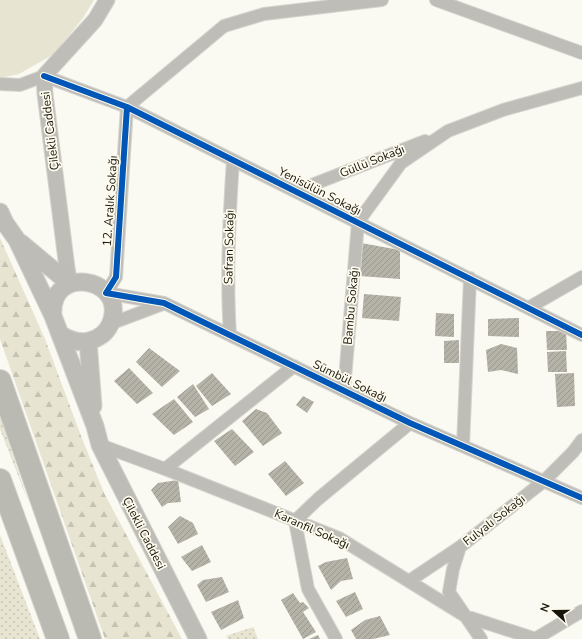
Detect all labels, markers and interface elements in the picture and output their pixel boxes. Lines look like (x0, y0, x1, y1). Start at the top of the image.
street label: Çilekli Caddesi (37, 91, 63, 171)
street label: Güllü Sokağı (337, 141, 407, 181)
street label: 12. Aralık Sokağı (99, 155, 121, 247)
street label: Yenisülün Sokağı (275, 163, 364, 219)
street label: Safran Sokağı (220, 210, 238, 284)
street label: Bambu Sokağı (340, 267, 362, 345)
street label: Sümbül Sokağı (310, 356, 390, 406)
street label: Fulyalı Sokağı (460, 491, 528, 549)
street label: Çilekli Caddesi (119, 494, 169, 572)
street label: Karanfil Sokağı (272, 505, 352, 553)
north arrow (534, 591, 574, 631)
text: N (537, 601, 554, 614)

